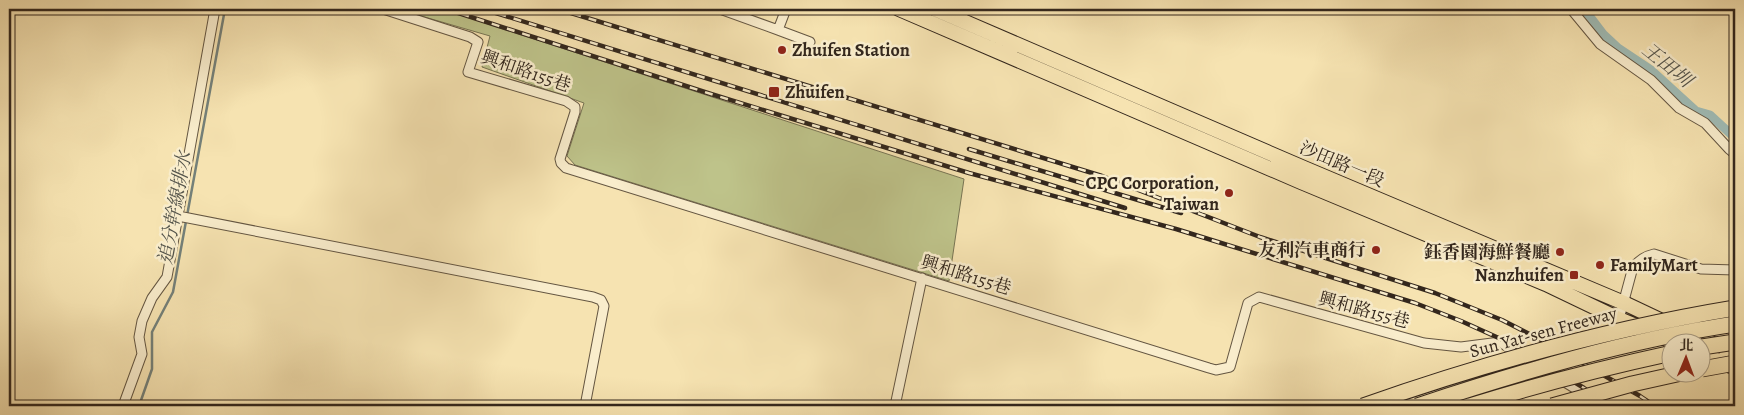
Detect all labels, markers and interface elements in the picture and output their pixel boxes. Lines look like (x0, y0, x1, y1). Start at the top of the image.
water label: 王田圳 (1637, 37, 1700, 95)
place label: Zhuifen Station (792, 38, 910, 62)
street label: 興和路155巷 (478, 44, 574, 98)
marker: Zhuifen Station (776, 44, 788, 56)
place label: Zhuifen (785, 80, 845, 104)
marker: Zhuifen (767, 85, 781, 99)
street label: 沙田路一段 (1296, 135, 1388, 193)
water label: 追分幹線排水 (152, 148, 198, 266)
place label: CPC Corporation, Taiwan (1085, 171, 1219, 216)
marker: CPC Corporation, Taiwan (1223, 187, 1235, 199)
place label: 友利汽車商行 (1258, 238, 1366, 262)
place label: 鈺香園海鮮餐廳 (1424, 240, 1550, 264)
marker: 友利汽車商行 (1370, 244, 1382, 256)
marker: 鈺香園海鮮餐廳 (1554, 246, 1566, 258)
street label: 興和路155巷 (918, 250, 1014, 300)
place label: FamilyMart (1610, 253, 1698, 277)
marker: FamilyMart (1594, 259, 1606, 271)
place label: Nanzhuifen (1475, 263, 1564, 287)
marker: Nanzhuifen (1568, 269, 1580, 281)
street label: 興和路155巷 (1316, 286, 1412, 334)
street label: Sun Yat-sen Freeway (1467, 301, 1620, 363)
north arrow (1662, 332, 1712, 382)
text: 北 (1679, 336, 1693, 355)

